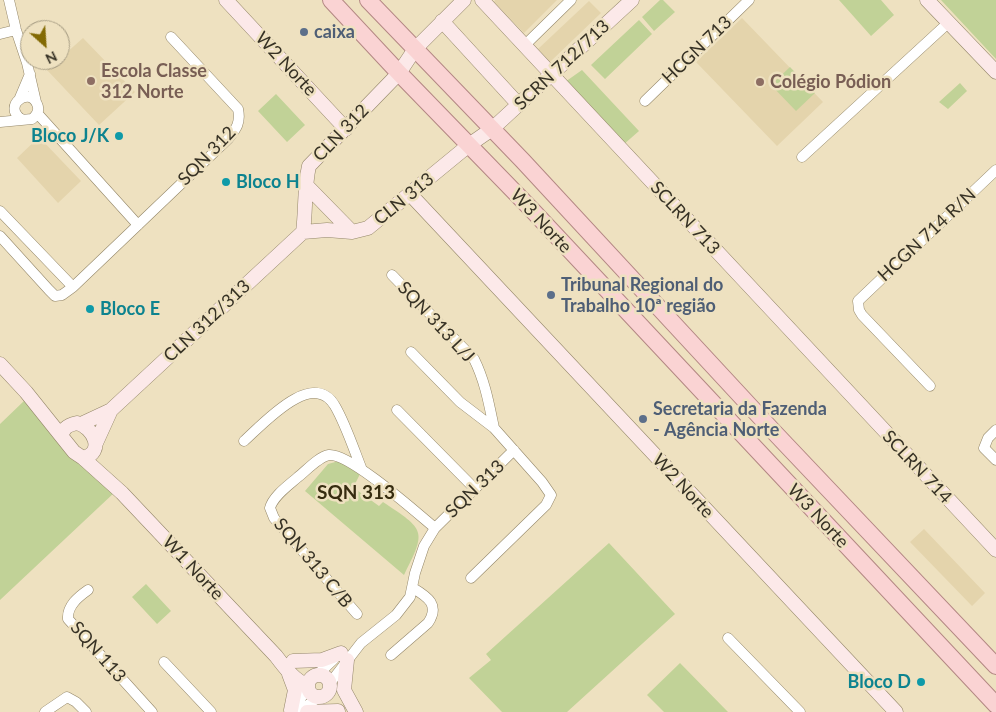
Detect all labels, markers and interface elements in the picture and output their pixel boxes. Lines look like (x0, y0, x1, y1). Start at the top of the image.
street label: HCGN 713 (658, 12, 736, 88)
street label: SCRN 712/713 (510, 15, 614, 115)
north arrow (20, 20, 70, 70)
place label: caixa (314, 21, 355, 43)
marker: caixa (298, 26, 310, 38)
street label: W2 Norte (251, 27, 321, 101)
text: N (43, 48, 60, 68)
place label: Escola Classe 312 Norte (101, 60, 207, 102)
place label: Colégio Pódion (770, 71, 891, 93)
marker: Escola Classe 312 Norte (85, 75, 97, 87)
marker: Colégio Pódion (754, 76, 766, 88)
street label: CLN 312 (309, 100, 373, 166)
street label: SQN 312 (174, 122, 240, 190)
place label: Bloco J/K (31, 125, 109, 147)
marker: Bloco J/K (113, 130, 125, 142)
street label: CLN 313 (370, 168, 438, 230)
place label: Bloco H (236, 171, 300, 193)
marker: Bloco H (220, 176, 232, 188)
street label: SCLRN 713 (646, 177, 724, 259)
street label: W3 Norte (506, 184, 576, 258)
street label: HCGN 714 R/N (874, 184, 980, 286)
place label: Tribunal Regional do Trabalho 10ª região (561, 274, 723, 316)
street label: CLN 312/313 (159, 275, 255, 367)
street label: SQN 313 L/J (393, 277, 479, 367)
marker: Tribunal Regional do Trabalho 10ª região (545, 289, 557, 301)
place label: Bloco E (100, 298, 160, 320)
marker: Bloco E (84, 303, 96, 315)
place label: Secretaria da Fazenda - Agência Norte (653, 398, 827, 440)
marker: Secretaria da Fazenda - Agência Norte (637, 413, 649, 425)
street label: SCLRN 714 (878, 426, 956, 508)
street label: W2 Norte (648, 449, 718, 523)
street label: SQN 313 (441, 456, 509, 522)
street label: W3 Norte (783, 479, 853, 553)
district label: SQN 313 (317, 482, 395, 504)
street label: SQN 313 C/B (269, 514, 357, 612)
street label: W1 Norte (158, 531, 228, 605)
street label: SQN 113 (66, 617, 130, 687)
place label: Bloco D (848, 671, 911, 693)
marker: Bloco D (915, 676, 927, 688)

